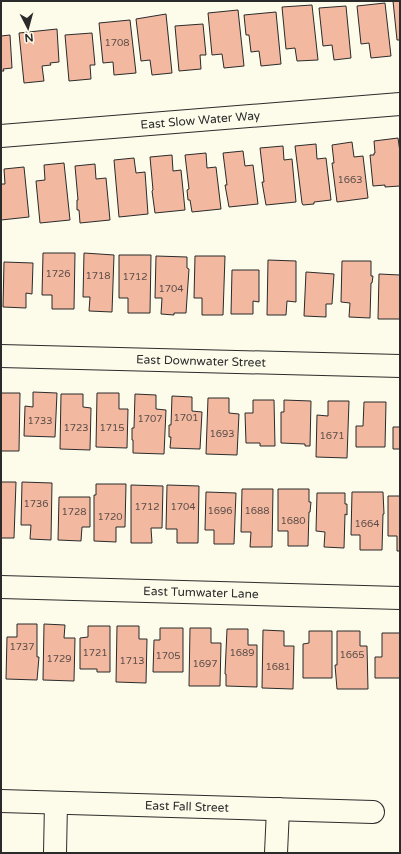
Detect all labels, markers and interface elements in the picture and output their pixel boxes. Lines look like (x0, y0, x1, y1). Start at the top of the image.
north arrow (8, 8, 48, 48)
text: N (24, 31, 34, 44)
house number: 1708 (104, 37, 130, 49)
street label: East Slow Water Way (140, 108, 261, 132)
house number: 1663 (337, 174, 363, 186)
house number: 1726 (45, 268, 71, 280)
house number: 1718 (85, 270, 111, 282)
house number: 1712 (122, 271, 148, 283)
house number: 1704 (158, 283, 184, 295)
street label: East Downwater Street (136, 352, 266, 370)
house number: 1701 (173, 412, 199, 424)
house number: 1707 (137, 413, 163, 425)
house number: 1733 (27, 415, 53, 427)
house number: 1723 (63, 422, 89, 434)
house number: 1715 (99, 422, 125, 434)
house number: 1693 (209, 428, 235, 440)
house number: 1671 (319, 430, 345, 442)
house number: 1736 (23, 498, 49, 510)
house number: 1712 (134, 501, 160, 513)
house number: 1704 (170, 501, 196, 513)
house number: 1696 (207, 505, 233, 517)
house number: 1688 (244, 505, 270, 517)
house number: 1728 (61, 506, 87, 518)
house number: 1720 (97, 511, 123, 523)
house number: 1680 (280, 515, 306, 527)
house number: 1664 (354, 518, 380, 530)
street label: East Tumwater Lane (143, 584, 259, 601)
house number: 1737 (9, 641, 35, 653)
house number: 1721 (82, 647, 108, 659)
house number: 1689 (229, 647, 255, 659)
house number: 1665 (339, 649, 365, 661)
house number: 1705 (155, 650, 181, 662)
house number: 1729 (46, 653, 72, 665)
house number: 1713 (119, 655, 145, 667)
house number: 1697 (192, 658, 218, 670)
house number: 1681 (265, 661, 291, 673)
street label: East Fall Street (145, 798, 230, 815)

